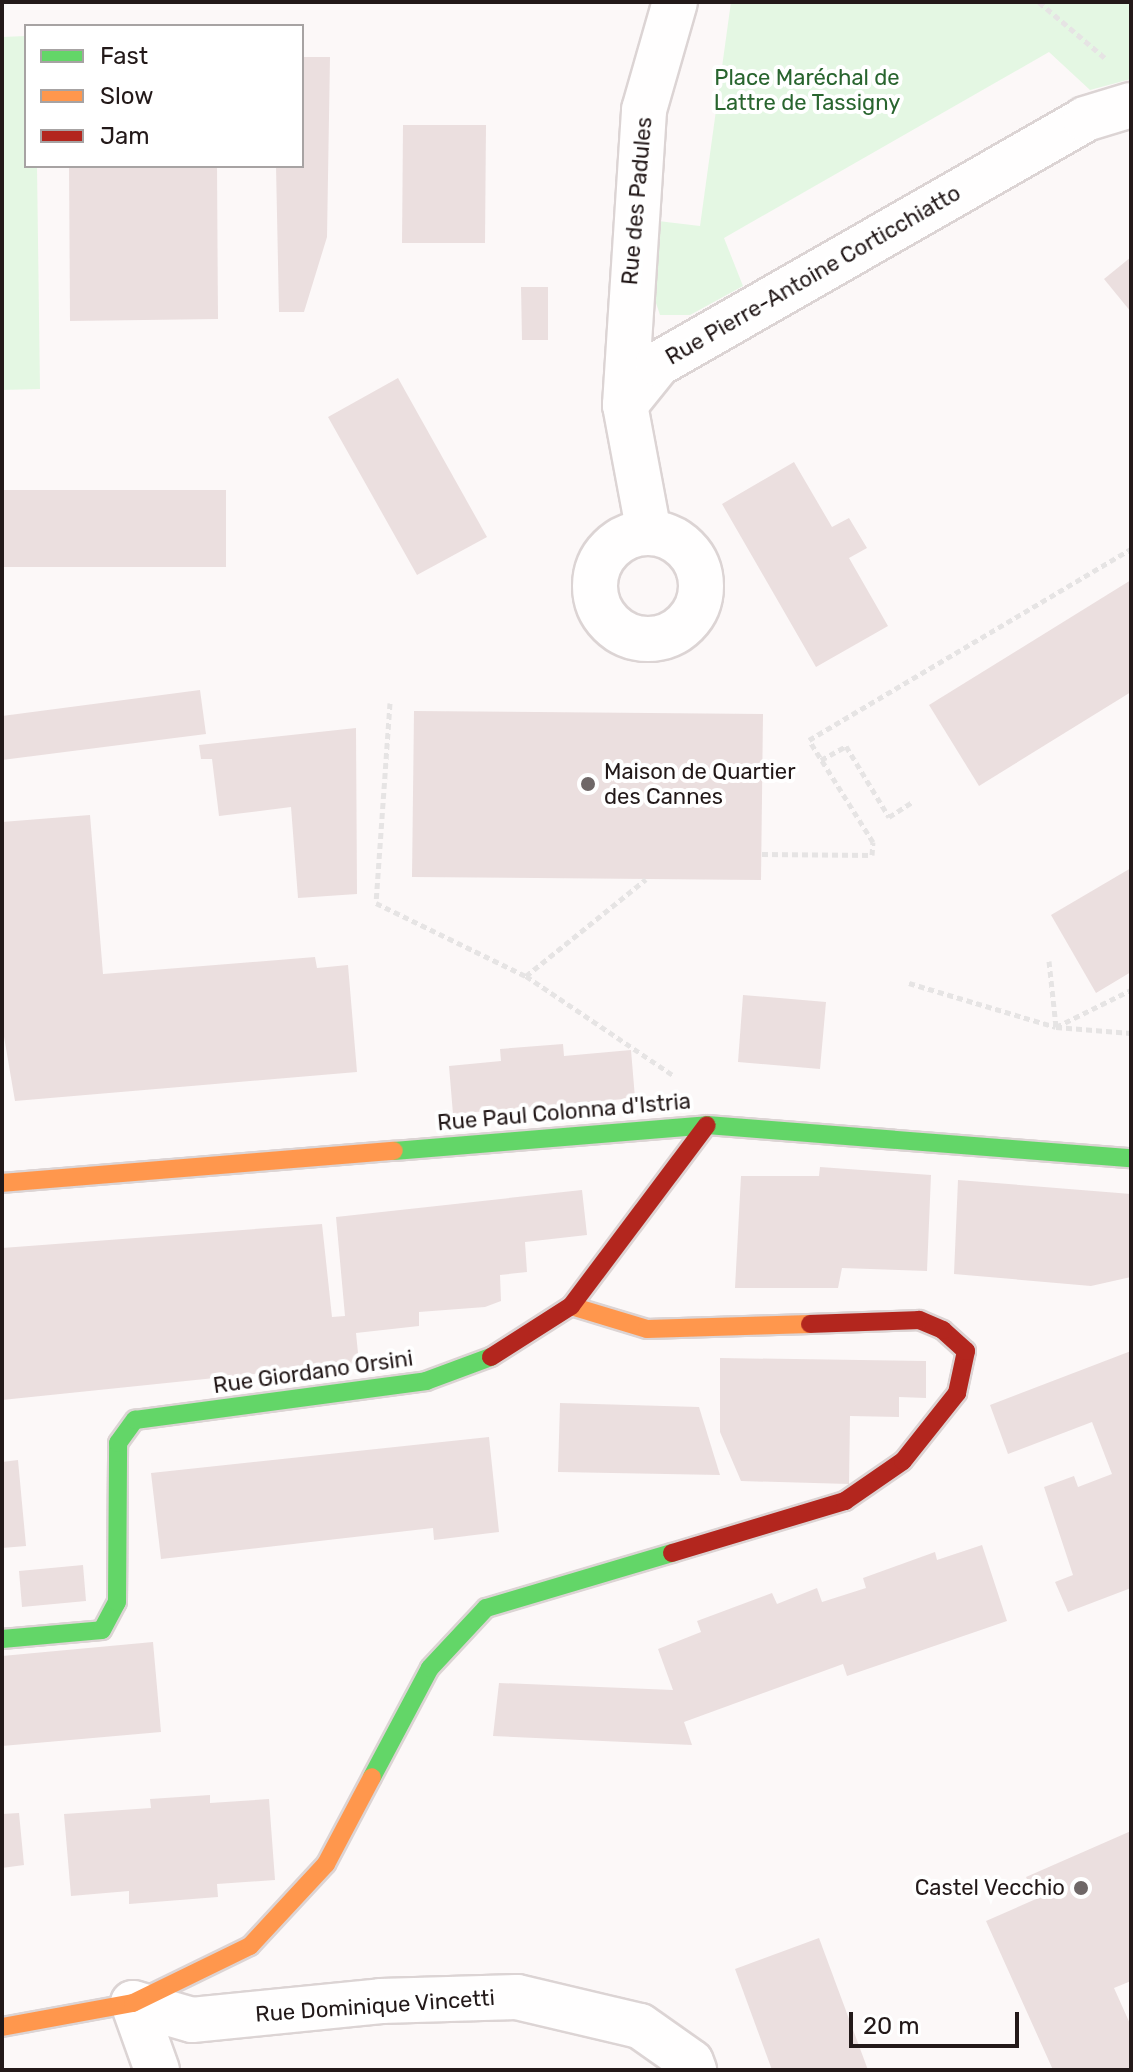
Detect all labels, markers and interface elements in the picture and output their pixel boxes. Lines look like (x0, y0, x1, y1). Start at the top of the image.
legend (24, 24, 304, 168)
text: Fast (100, 42, 148, 70)
park label: Place Maréchal de Lattre de Tassigny (713, 64, 901, 116)
text: Slow (100, 82, 153, 110)
street label: Rue des Padules (617, 116, 657, 286)
text: Jam (100, 122, 150, 150)
street label: Rue Pierre-Antoine Corticchiatto (661, 180, 965, 370)
place label: Maison de Quartier des Cannes (604, 758, 796, 810)
marker: Maison de Quartier des Cannes (579, 775, 597, 793)
street label: Rue Paul Colonna d'Istria (436, 1088, 692, 1136)
street label: Rue Giordano Orsini (211, 1345, 415, 1399)
place label: Castel Vecchio (914, 1875, 1065, 1901)
marker: Castel Vecchio (1072, 1879, 1090, 1897)
street label: Rue Dominique Vincetti (254, 1984, 496, 2028)
scale bar (853, 1996, 1023, 2046)
text: 20 m (863, 2012, 920, 2040)

